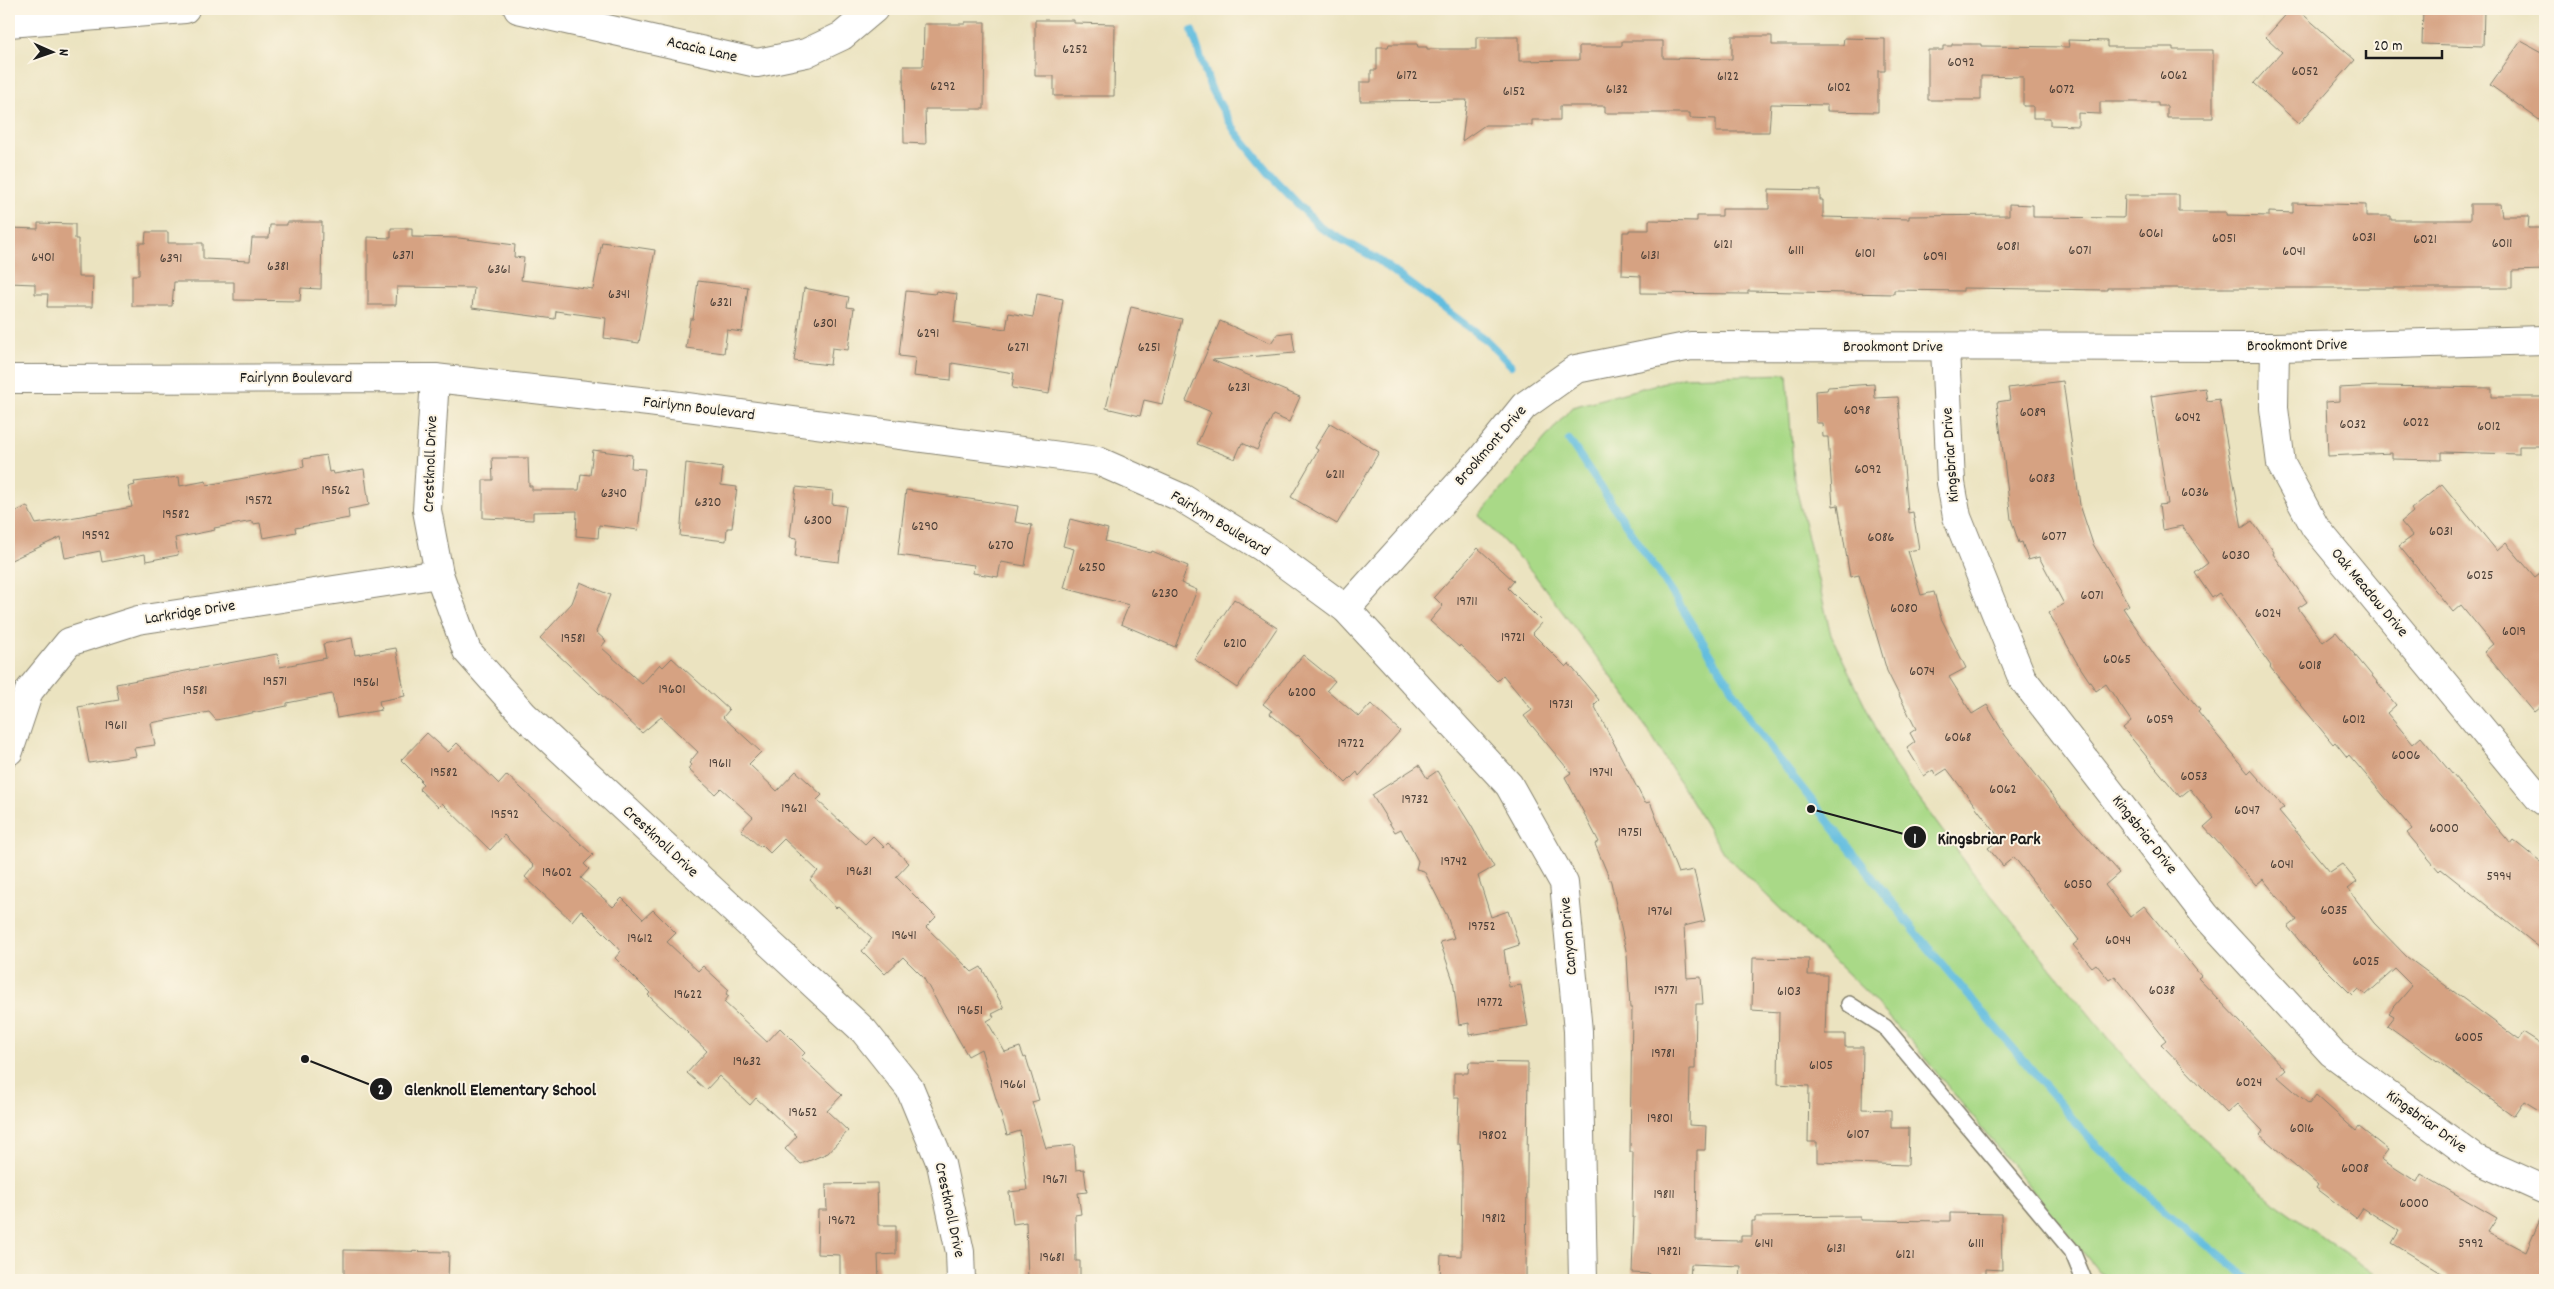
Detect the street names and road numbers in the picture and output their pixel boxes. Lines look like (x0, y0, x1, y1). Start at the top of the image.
street label: Acacia Lane (664, 31, 740, 69)
street label: Brookmont Drive (2247, 334, 2347, 358)
street label: Brookmont Drive (1843, 336, 1943, 359)
street label: Fairlynn Boulevard (240, 367, 352, 390)
street label: Fairlynn Boulevard (642, 391, 756, 427)
street label: Brookmont Drive (1449, 401, 1533, 491)
street label: Kingsbriar Drive (1936, 407, 1966, 503)
street label: Crestknoll Drive (418, 415, 444, 513)
street label: Fairlynn Boulevard (1166, 485, 1274, 563)
street label: Oak Meadow Drive (2325, 543, 2413, 643)
street label: Larkridge Drive (143, 594, 237, 632)
street label: Kingsbriar Drive (2106, 790, 2182, 880)
street label: Crestknoll Drive (617, 801, 703, 883)
street label: Canyon Drive (1554, 896, 1584, 976)
street label: Kingsbriar Drive (2381, 1085, 2471, 1159)
street label: Crestknoll Drive (928, 1160, 970, 1260)

